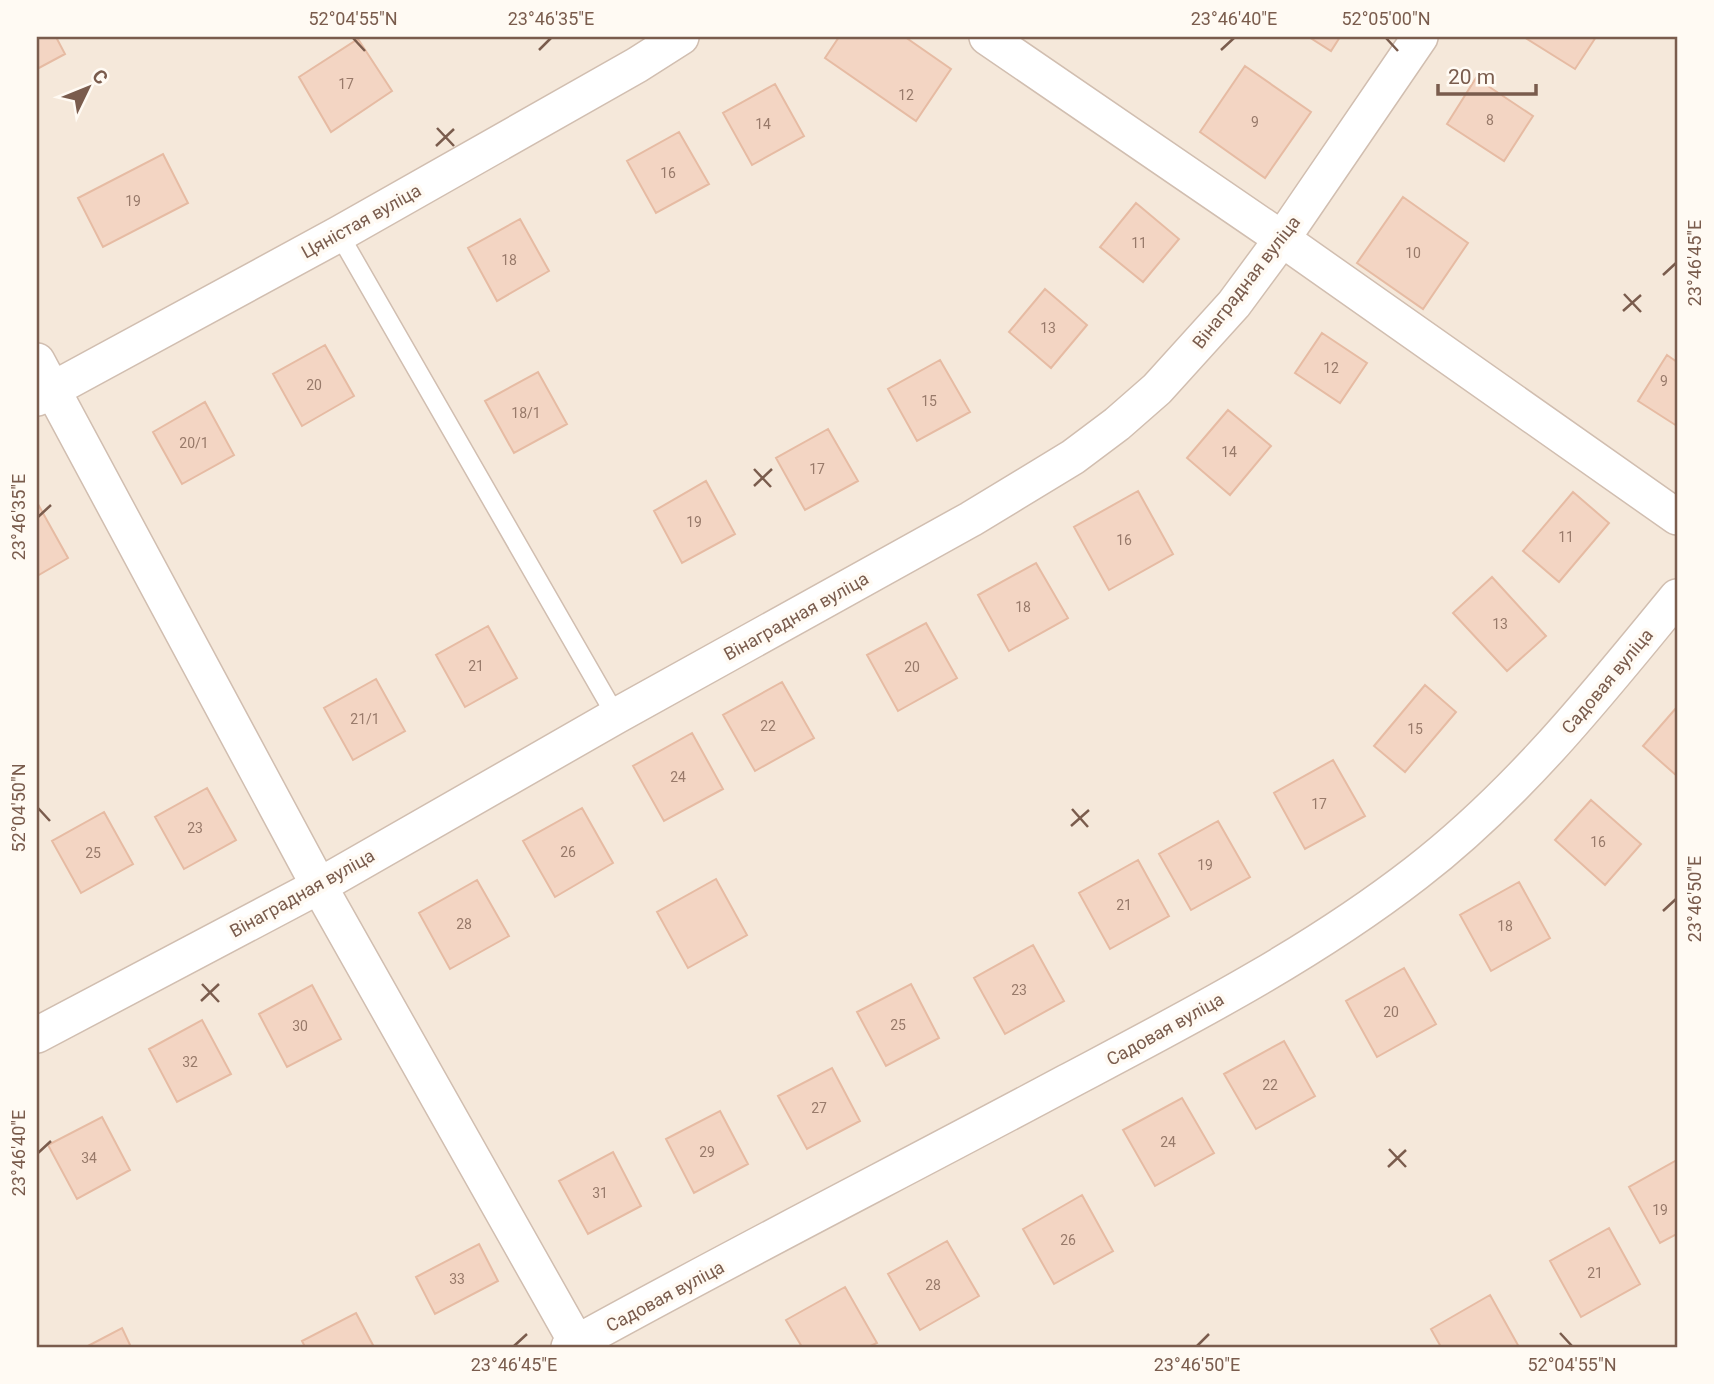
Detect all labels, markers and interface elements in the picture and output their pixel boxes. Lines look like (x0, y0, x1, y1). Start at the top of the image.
text: 52°04'55"N (308, 8, 398, 29)
text: 23°46'35"E (508, 8, 594, 29)
text: 23°46'40"E (1191, 8, 1277, 29)
text: 52°05'00"N (1341, 8, 1431, 29)
north arrow (52, 52, 122, 122)
scale bar (1438, 52, 1536, 96)
text: С (87, 64, 113, 89)
text: 20 m (1448, 65, 1495, 89)
house number: 17 (338, 76, 354, 92)
house number: 12 (898, 87, 914, 103)
house number: 8 (1486, 112, 1494, 128)
house number: 9 (1251, 114, 1259, 130)
house number: 14 (755, 116, 771, 132)
house number: 16 (660, 165, 676, 181)
street label: Цяністая вуліца (298, 179, 424, 263)
house number: 19 (125, 193, 141, 209)
street label: Вінаградная вуліца (1188, 212, 1304, 352)
text: 23°46'45"E (1684, 220, 1705, 306)
house number: 11 (1131, 235, 1147, 251)
house number: 10 (1405, 245, 1421, 261)
house number: 18 (501, 252, 517, 268)
house number: 13 (1040, 320, 1056, 336)
house number: 12 (1323, 360, 1339, 376)
house number: 9 (1660, 373, 1668, 389)
house number: 20 (306, 377, 322, 393)
house number: 15 (921, 393, 937, 409)
house number: 18/1 (511, 405, 541, 421)
house number: 20/1 (179, 435, 209, 451)
house number: 14 (1221, 444, 1237, 460)
house number: 17 (809, 461, 825, 477)
text: 23°46'35"E (8, 474, 29, 560)
house number: 19 (686, 514, 702, 530)
house number: 11 (1558, 529, 1574, 545)
house number: 16 (1116, 532, 1132, 548)
street label: Вінаградная вуліца (720, 567, 872, 665)
house number: 18 (1015, 599, 1031, 615)
house number: 13 (1492, 616, 1508, 632)
street label: Садовая вуліца (1557, 624, 1657, 738)
house number: 21 (468, 658, 484, 674)
house number: 20 (904, 659, 920, 675)
house number: 21/1 (350, 711, 380, 727)
house number: 22 (760, 718, 776, 734)
house number: 15 (1407, 721, 1423, 737)
text: 52°04'50"N (8, 763, 29, 853)
house number: 24 (670, 769, 686, 785)
house number: 17 (1311, 796, 1327, 812)
house number: 23 (187, 820, 203, 836)
house number: 16 (1590, 834, 1606, 850)
street label: Вінаградная вуліца (226, 844, 378, 942)
house number: 26 (560, 844, 576, 860)
house number: 25 (85, 845, 101, 861)
text: 23°46'50"E (1684, 856, 1705, 942)
house number: 19 (1197, 857, 1213, 873)
house number: 21 (1116, 897, 1132, 913)
house number: 28 (456, 916, 472, 932)
house number: 18 (1497, 918, 1513, 934)
house number: 23 (1011, 982, 1027, 998)
street label: Садовая вуліца (1103, 988, 1227, 1070)
house number: 20 (1383, 1004, 1399, 1020)
house number: 25 (890, 1017, 906, 1033)
house number: 30 (292, 1018, 308, 1034)
house number: 32 (182, 1054, 198, 1070)
house number: 22 (1262, 1077, 1278, 1093)
house number: 27 (811, 1100, 827, 1116)
text: 23°46'40"E (8, 1110, 29, 1196)
house number: 24 (1160, 1134, 1176, 1150)
house number: 29 (699, 1144, 715, 1160)
house number: 34 (81, 1150, 97, 1166)
house number: 31 (592, 1185, 608, 1201)
house number: 19 (1652, 1202, 1668, 1218)
house number: 26 (1060, 1232, 1076, 1248)
street label: Садовая вуліца (602, 1256, 728, 1336)
house number: 21 (1587, 1265, 1603, 1281)
house number: 33 (449, 1271, 465, 1287)
house number: 28 (925, 1277, 941, 1293)
text: 23°46'45"E (471, 1354, 557, 1375)
text: 23°46'50"E (1154, 1354, 1240, 1375)
text: 52°04'55"N (1527, 1354, 1617, 1375)

